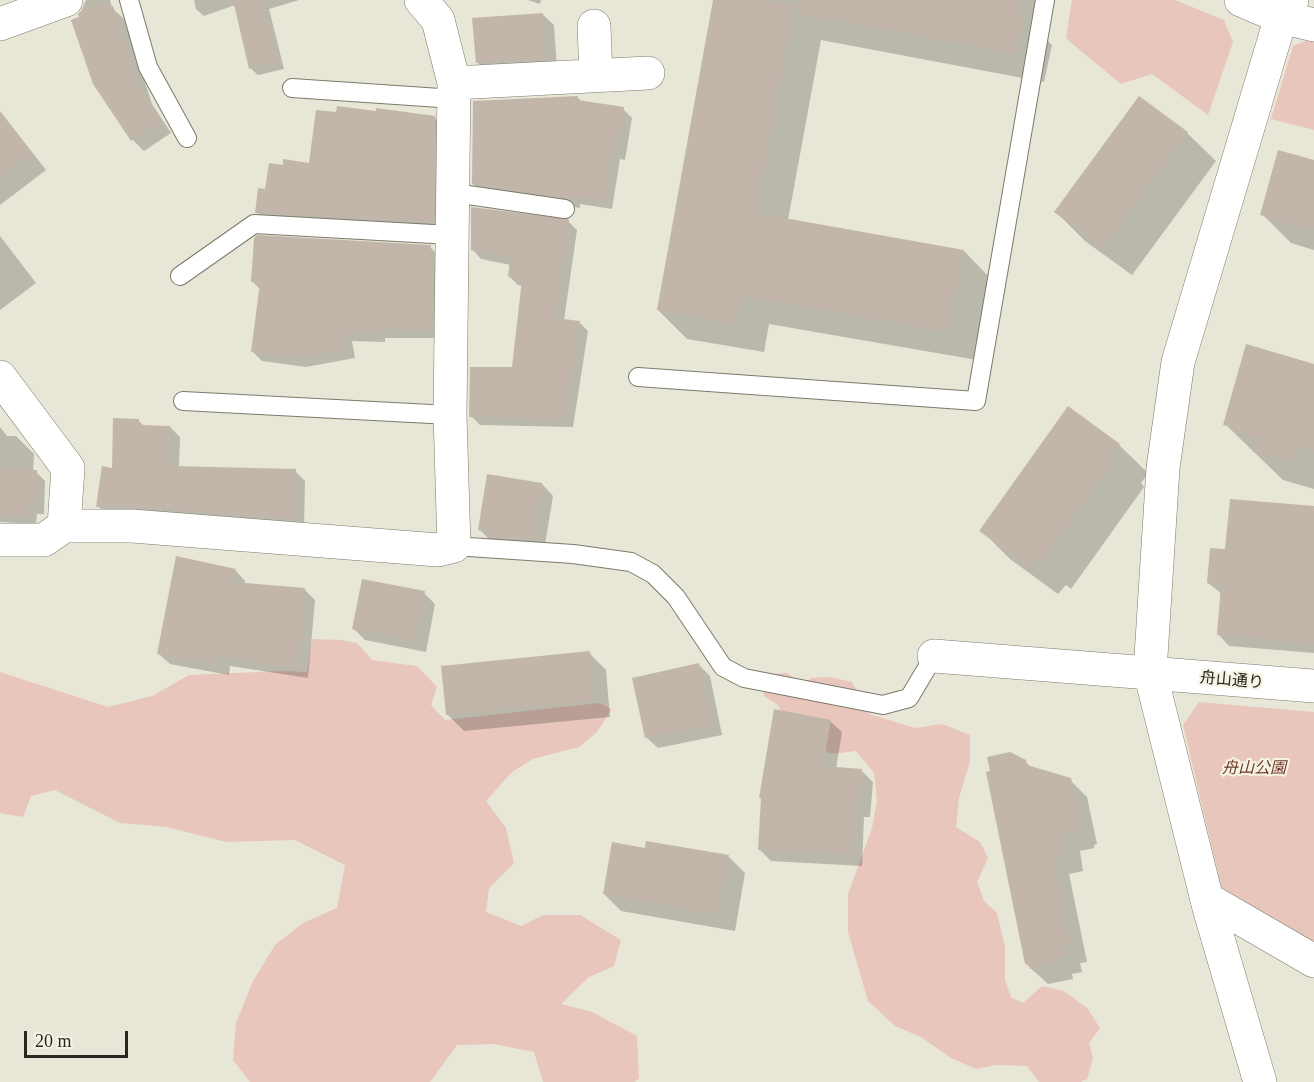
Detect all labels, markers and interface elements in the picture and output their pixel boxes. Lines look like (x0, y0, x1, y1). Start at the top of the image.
street label: 舟山通り (1199, 667, 1265, 691)
park label: 舟山公園 (1222, 757, 1286, 777)
scale bar (27, 1019, 130, 1057)
text: 20 m (35, 1031, 72, 1051)

